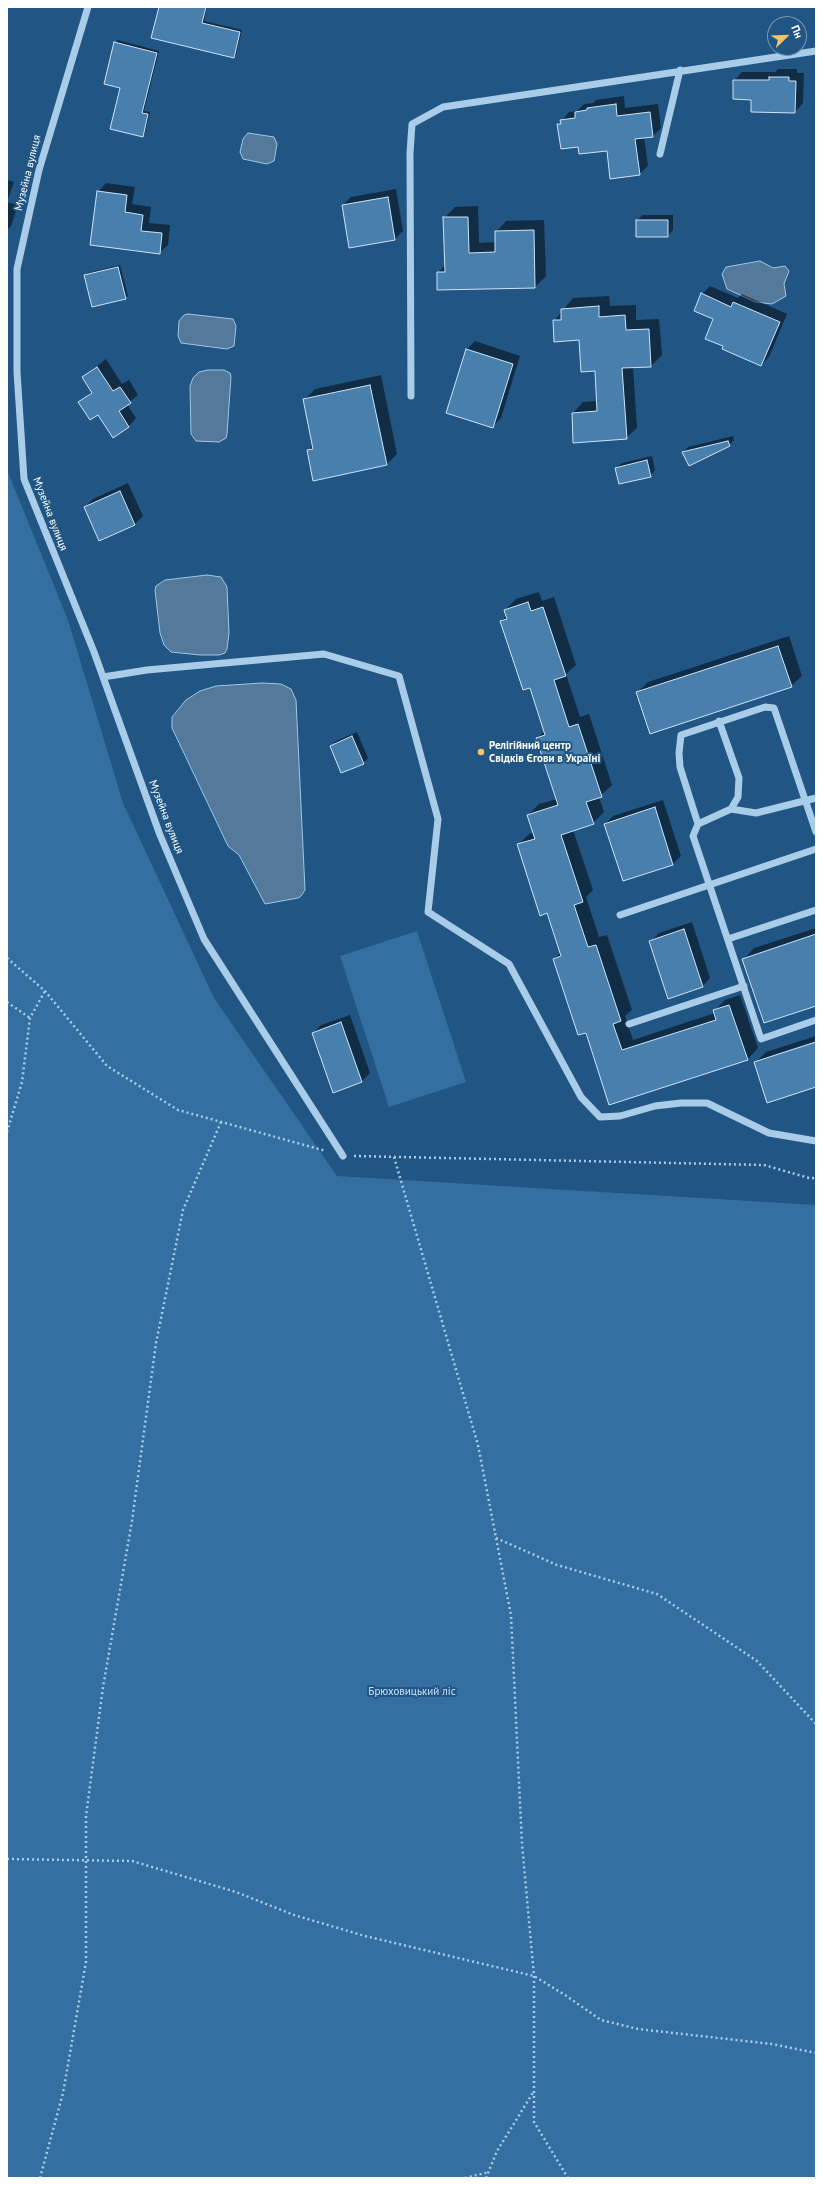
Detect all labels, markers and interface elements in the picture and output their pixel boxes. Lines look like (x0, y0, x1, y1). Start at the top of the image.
north arrow (767, 16, 807, 56)
text: Пн (788, 23, 806, 40)
street label: Музейна вулиця (12, 134, 44, 212)
street label: Музейна вулиця (30, 475, 70, 553)
place label: Релігійний центр Свідків Єгови в Україні (489, 739, 600, 765)
marker: Релігійний центр Свідків Єгови в Україні (476, 747, 486, 757)
street label: Музейна вулиця (146, 778, 186, 856)
park label: Брюховицький ліс (368, 1685, 456, 1699)

